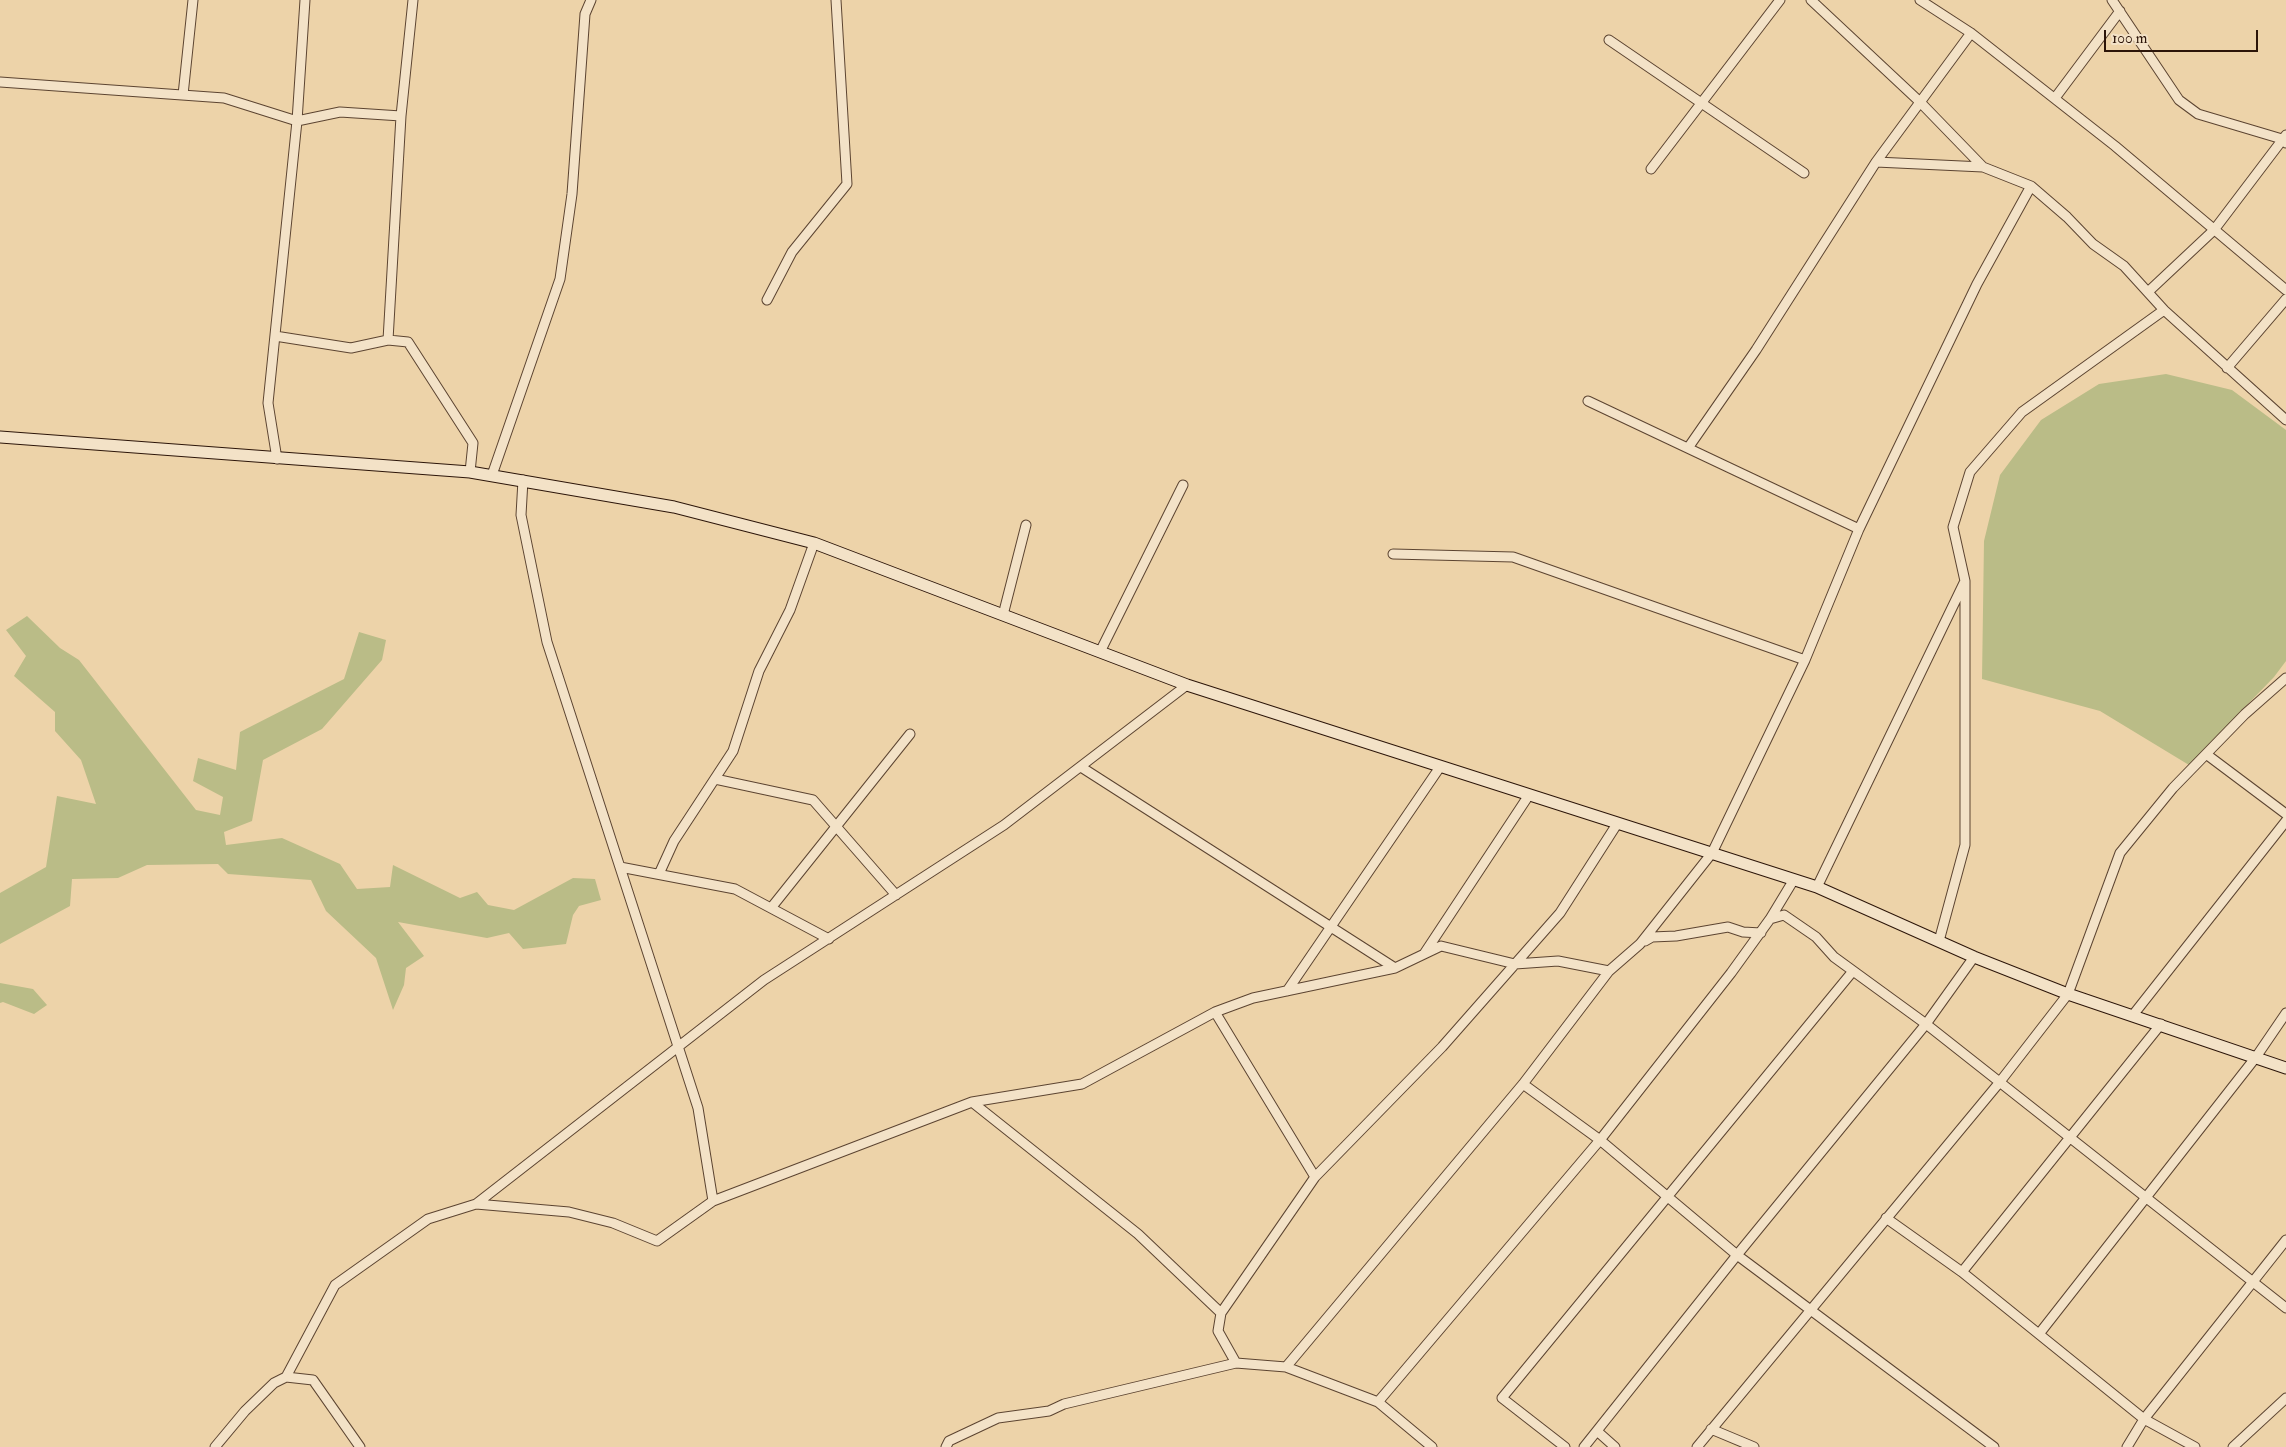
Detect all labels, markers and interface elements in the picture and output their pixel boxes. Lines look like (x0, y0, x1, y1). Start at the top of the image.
scale bar (2106, 20, 2260, 52)
text: 100 m (2112, 29, 2147, 48)

